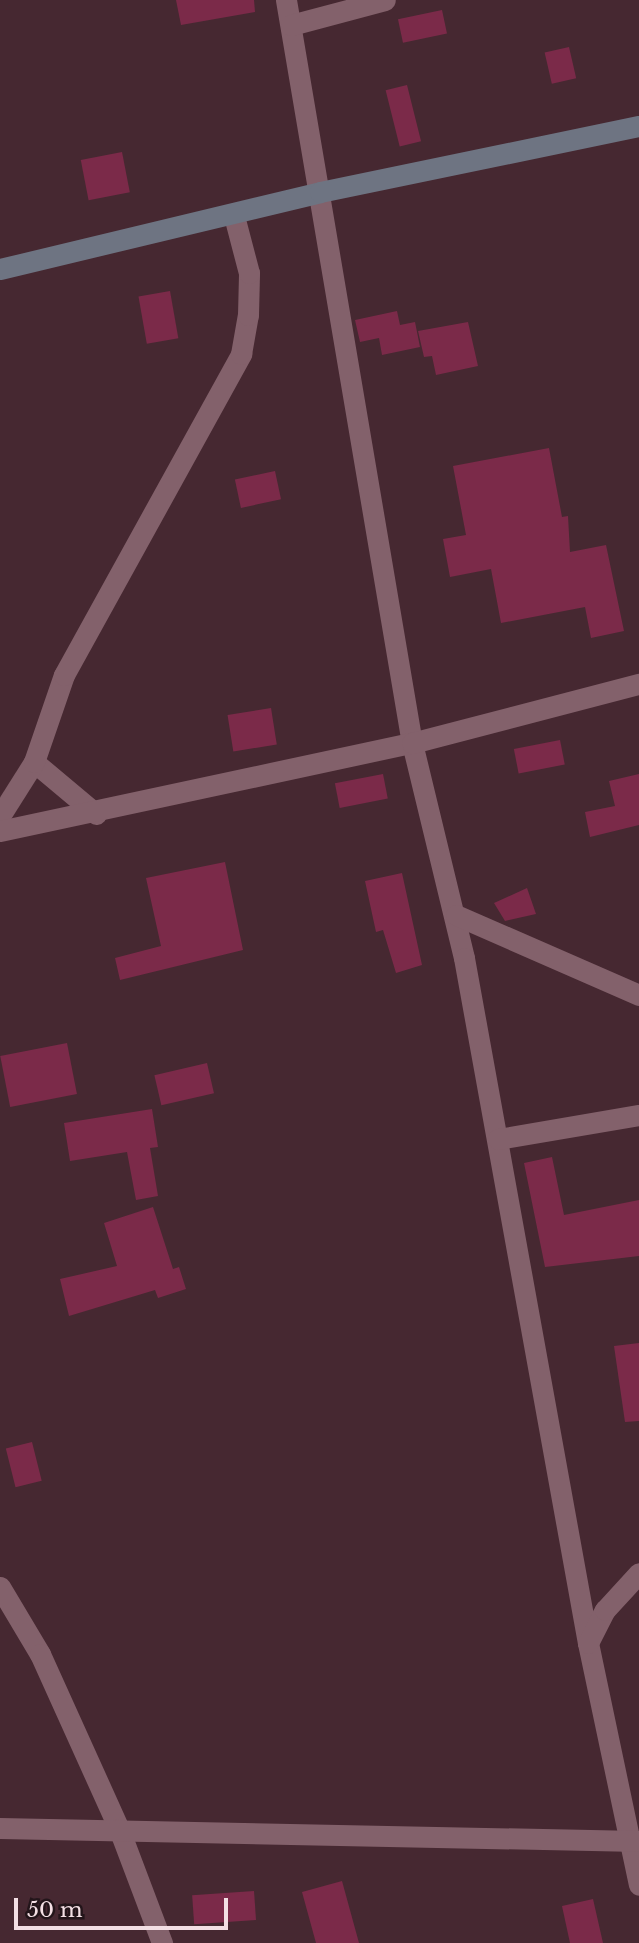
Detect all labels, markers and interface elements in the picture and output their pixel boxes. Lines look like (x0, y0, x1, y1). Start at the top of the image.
scale bar (18, 1884, 231, 1928)
text: 50 m (27, 1897, 82, 1923)

